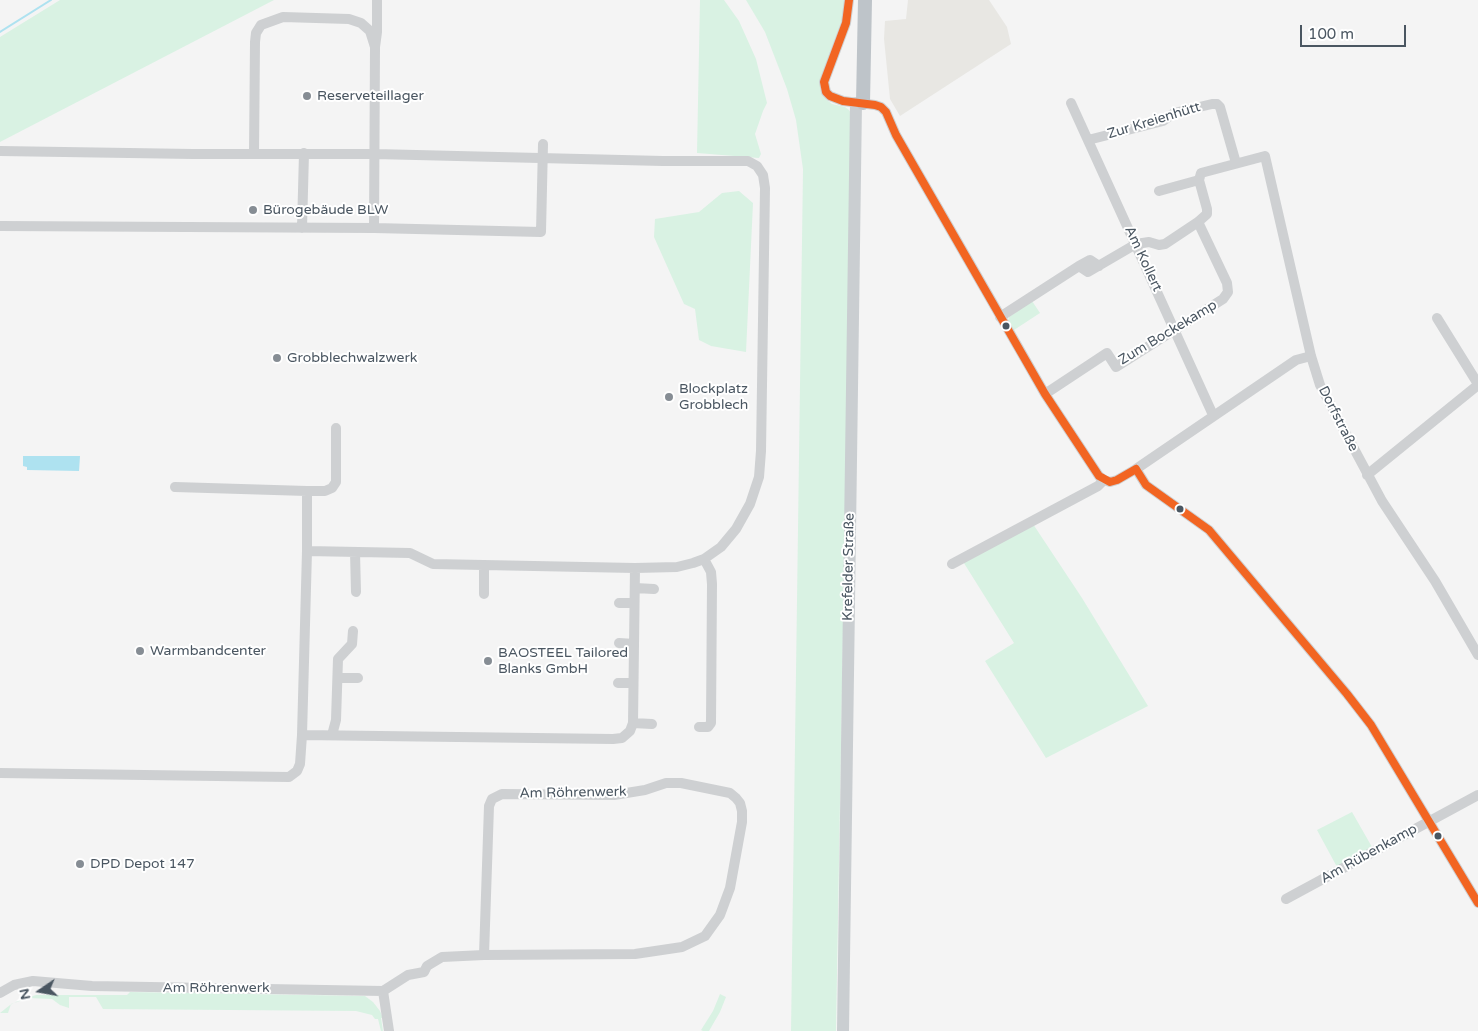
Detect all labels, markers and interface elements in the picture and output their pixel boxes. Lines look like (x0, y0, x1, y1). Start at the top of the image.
scale bar (1303, 15, 1409, 47)
text: 100 m (1308, 25, 1354, 43)
place label: Reserveteillager (317, 88, 424, 104)
marker: Reserveteillager (301, 90, 313, 102)
street label: Zur Kreienhütt (1105, 99, 1203, 143)
place label: Bürogebäude BLW (263, 202, 388, 218)
marker: Bürogebäude BLW (247, 204, 259, 216)
street label: Am Kollert (1121, 224, 1165, 294)
street label: Zum Bockekamp (1116, 297, 1220, 369)
unlabelled marker (1001, 321, 1011, 331)
place label: Grobblechwalzwerk (287, 350, 417, 366)
marker: Grobblechwalzwerk (271, 352, 283, 364)
place label: Blockplatz Grobblech (679, 381, 748, 414)
street label: Dorfstraße (1314, 383, 1362, 455)
marker: Blockplatz Grobblech (663, 391, 675, 403)
unlabelled marker (1175, 504, 1185, 514)
street label: Krefelder Straße (840, 513, 858, 621)
place label: Warmbandcenter (150, 643, 266, 659)
marker: Warmbandcenter (134, 645, 146, 657)
place label: BAOSTEEL Tailored Blanks GmbH (498, 645, 628, 678)
marker: BAOSTEEL Tailored Blanks GmbH (482, 655, 494, 667)
street label: Am Röhrenwerk (519, 784, 627, 802)
street label: Am Rübenkamp (1318, 821, 1420, 887)
unlabelled marker (1433, 831, 1443, 841)
place label: DPD Depot 147 (90, 856, 195, 872)
marker: DPD Depot 147 (74, 858, 86, 870)
north arrow (15, 966, 65, 1016)
street label: Am Röhrenwerk (162, 980, 270, 996)
text: N (15, 987, 34, 1001)

